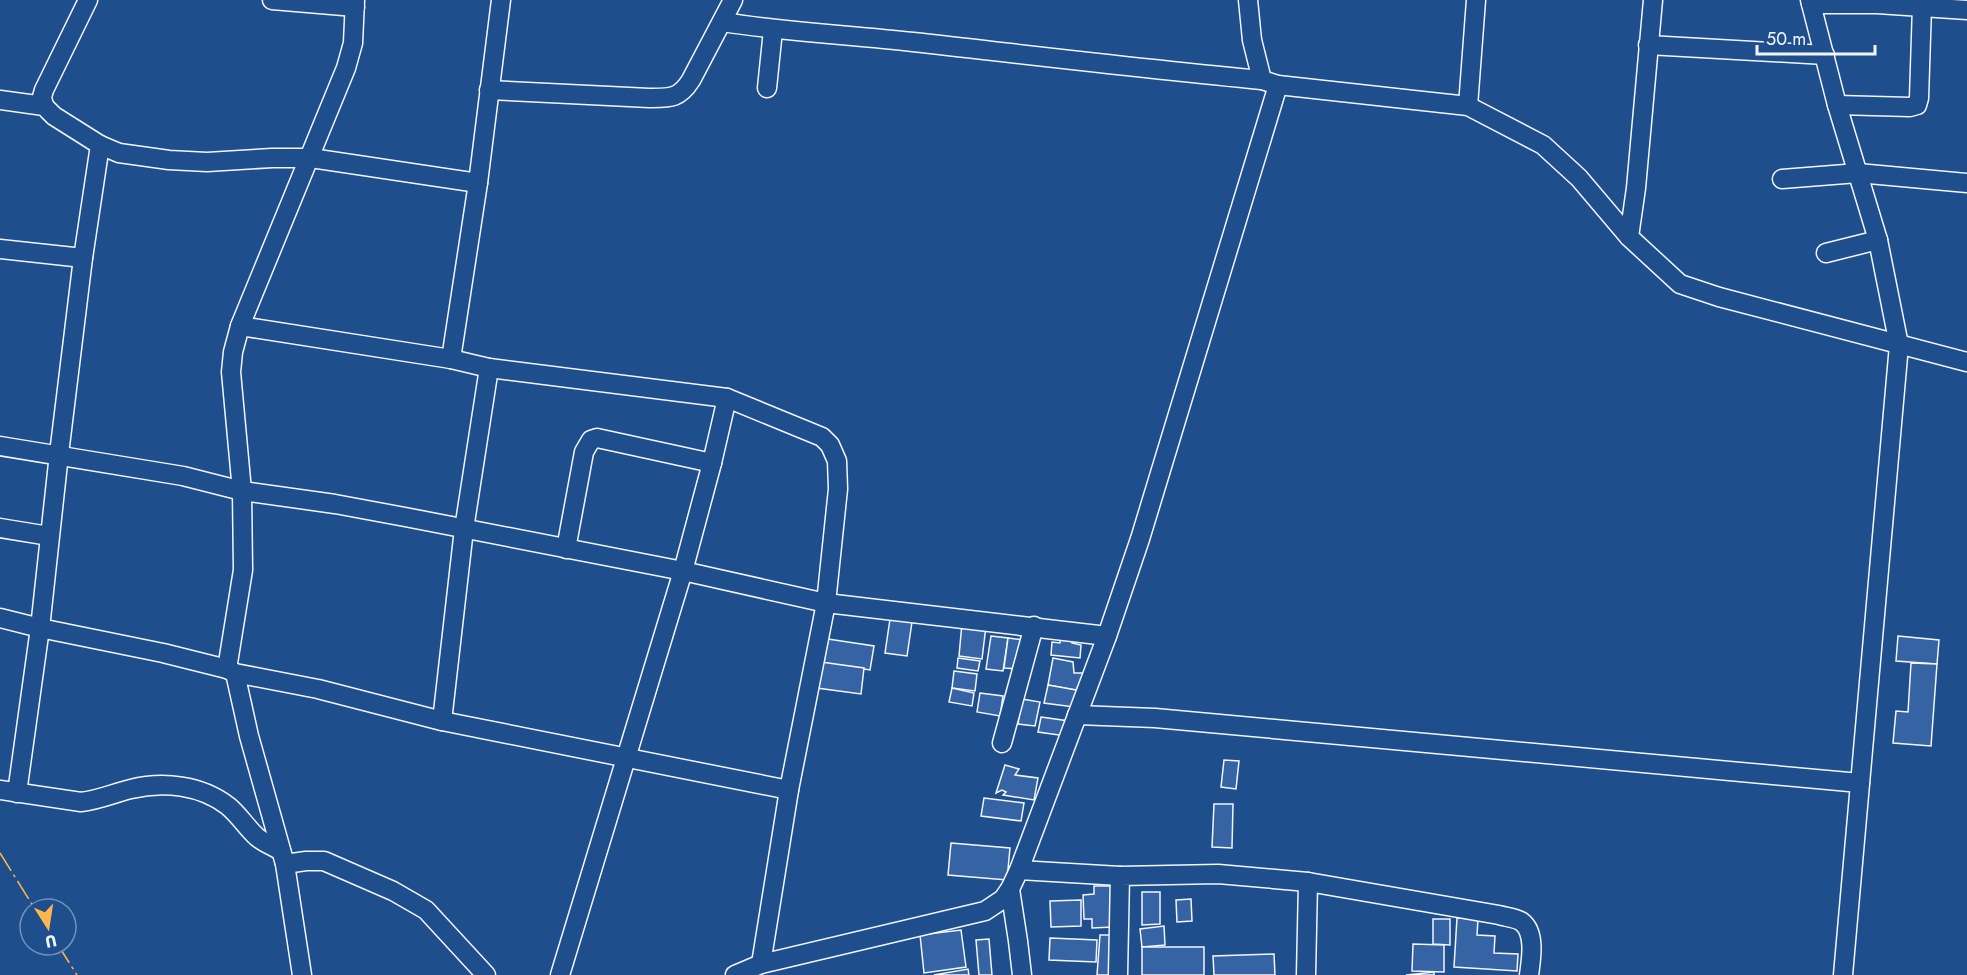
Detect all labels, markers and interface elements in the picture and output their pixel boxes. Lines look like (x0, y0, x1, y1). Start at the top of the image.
scale bar (1757, 18, 1876, 56)
text: 50 m (1766, 26, 1806, 52)
north arrow (18, 897, 78, 957)
text: U (43, 929, 59, 954)

